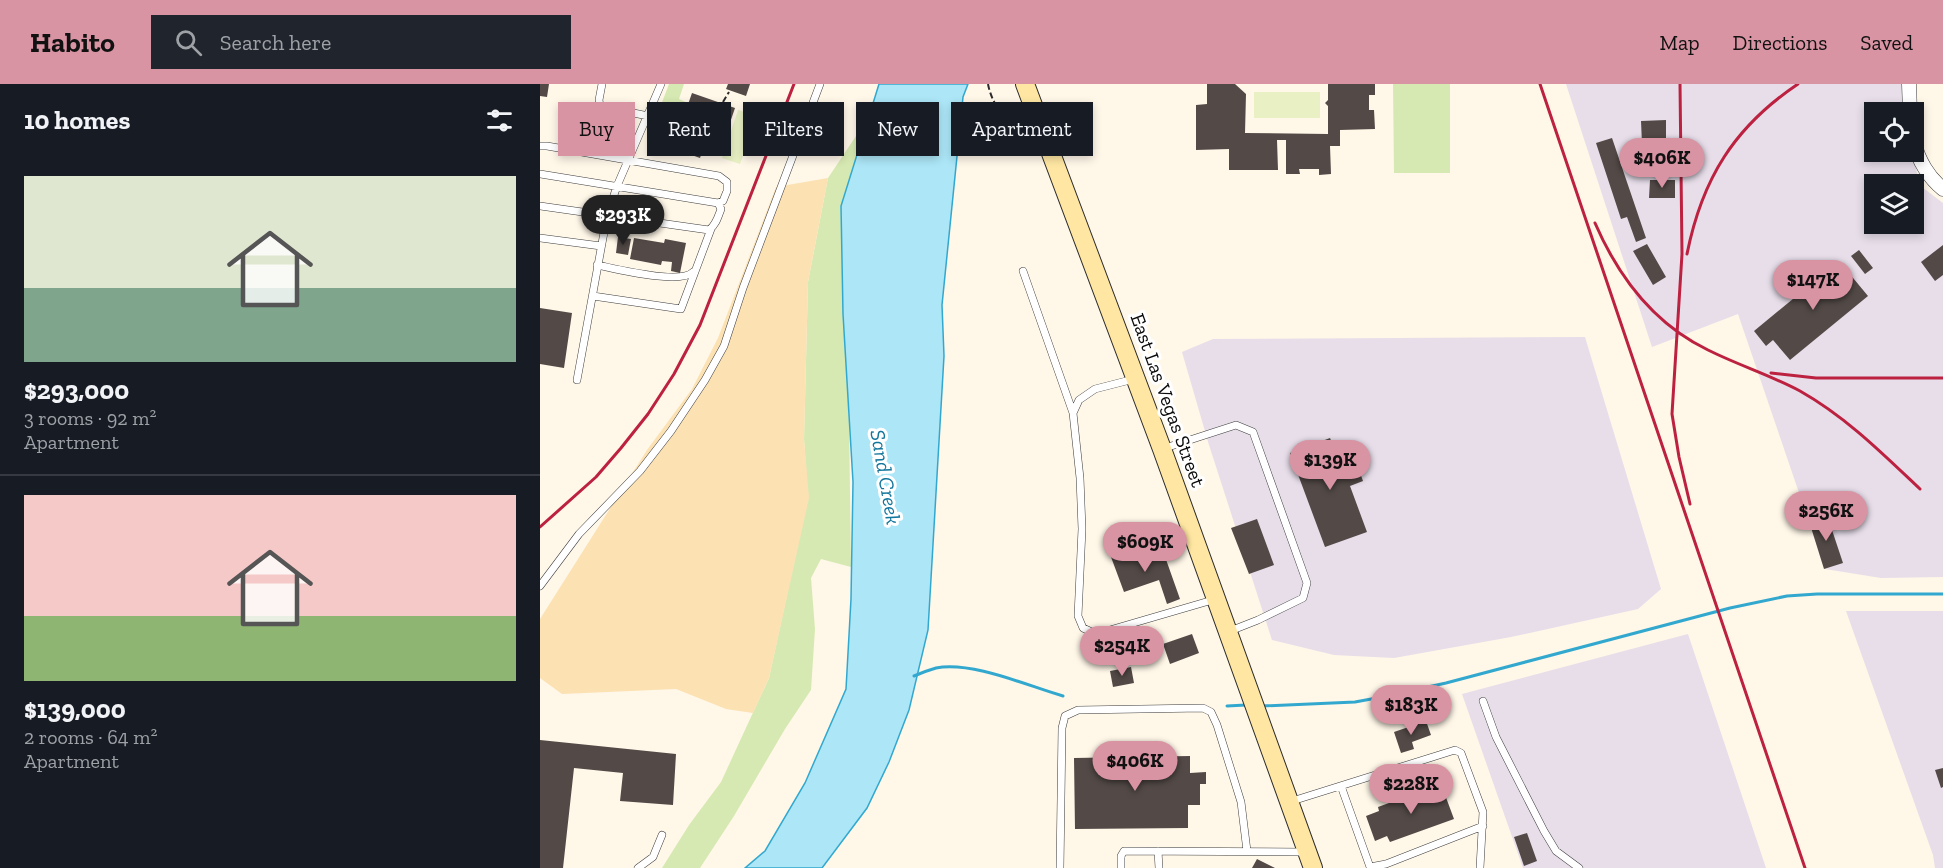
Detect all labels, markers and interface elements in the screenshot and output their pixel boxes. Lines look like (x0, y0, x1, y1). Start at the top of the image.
search box (151, 15, 571, 69)
text: Habito (30, 26, 115, 59)
icon: search (172, 26, 205, 59)
text: Search here (220, 29, 331, 56)
text: Map (1660, 30, 1700, 55)
text: Directions (1733, 30, 1827, 55)
text: Saved (1860, 30, 1913, 55)
chip: Buy (558, 102, 635, 156)
chip: Rent (647, 102, 731, 156)
chip: Filters (743, 102, 844, 156)
chip: New (856, 102, 939, 156)
chip: Apartment (951, 102, 1093, 156)
map controls (1864, 102, 1924, 234)
button: locate (1864, 102, 1924, 162)
text: 10 homes (24, 104, 130, 136)
icon: filters (483, 104, 516, 137)
pin: $406K (1620, 138, 1704, 189)
text: $406K (1634, 145, 1690, 169)
button: layers (1864, 174, 1924, 234)
pin: $293K (581, 195, 665, 246)
text: $293K (595, 202, 651, 226)
icon: home (216, 215, 324, 323)
pin: $147K (1771, 260, 1855, 311)
text: $147K (1787, 267, 1839, 291)
street label: East Las Vegas Street (1125, 310, 1211, 491)
text: $293,000 (24, 374, 129, 406)
text: 3 rooms · 92 m² (24, 406, 156, 430)
water label: Sand Creek (865, 428, 907, 526)
text: Apartment (24, 430, 119, 454)
pin: $139K (1288, 440, 1372, 491)
text: $139K (1304, 447, 1356, 471)
pin: $256K (1784, 491, 1868, 542)
text: $256K (1798, 498, 1854, 522)
pin: $609K (1103, 522, 1187, 573)
text: $609K (1117, 529, 1173, 553)
icon: home (216, 534, 324, 642)
pin: $254K (1080, 626, 1164, 677)
text: $254K (1094, 633, 1150, 657)
pin: $183K (1369, 685, 1453, 736)
text: $183K (1385, 692, 1437, 716)
text: $139,000 (24, 693, 126, 725)
text: 2 rooms · 64 m² (24, 725, 157, 749)
pin: $406K (1093, 741, 1177, 792)
text: $406K (1107, 748, 1163, 772)
text: Apartment (24, 749, 119, 773)
pin: $228K (1369, 764, 1453, 815)
text: $228K (1383, 771, 1439, 795)

